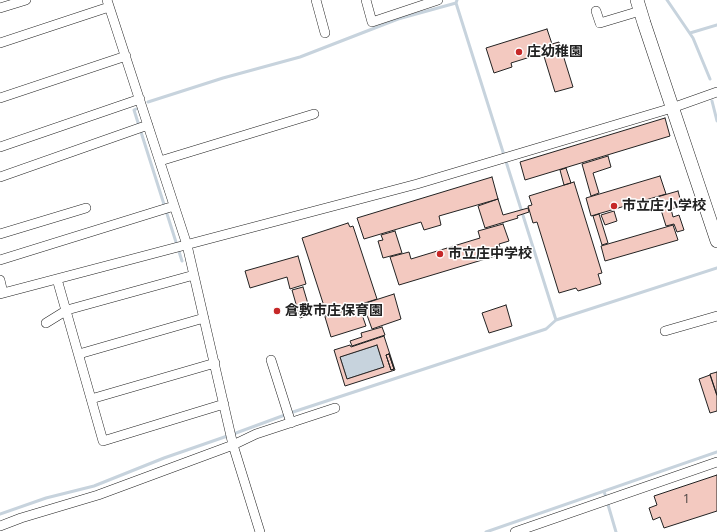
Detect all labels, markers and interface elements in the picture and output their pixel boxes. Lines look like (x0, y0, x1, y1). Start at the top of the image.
place label: 庄幼稚園 (527, 44, 583, 60)
marker: 庄幼稚園 (514, 47, 524, 57)
place label: 市立庄小学校 (622, 198, 706, 214)
marker: 市立庄小学校 (609, 201, 619, 211)
place label: 市立庄中学校 (448, 246, 532, 262)
marker: 市立庄中学校 (435, 249, 445, 259)
place label: 倉敷市庄保育園 (285, 303, 383, 319)
marker: 倉敷市庄保育園 (272, 306, 282, 316)
house number: 1 (684, 493, 688, 507)

